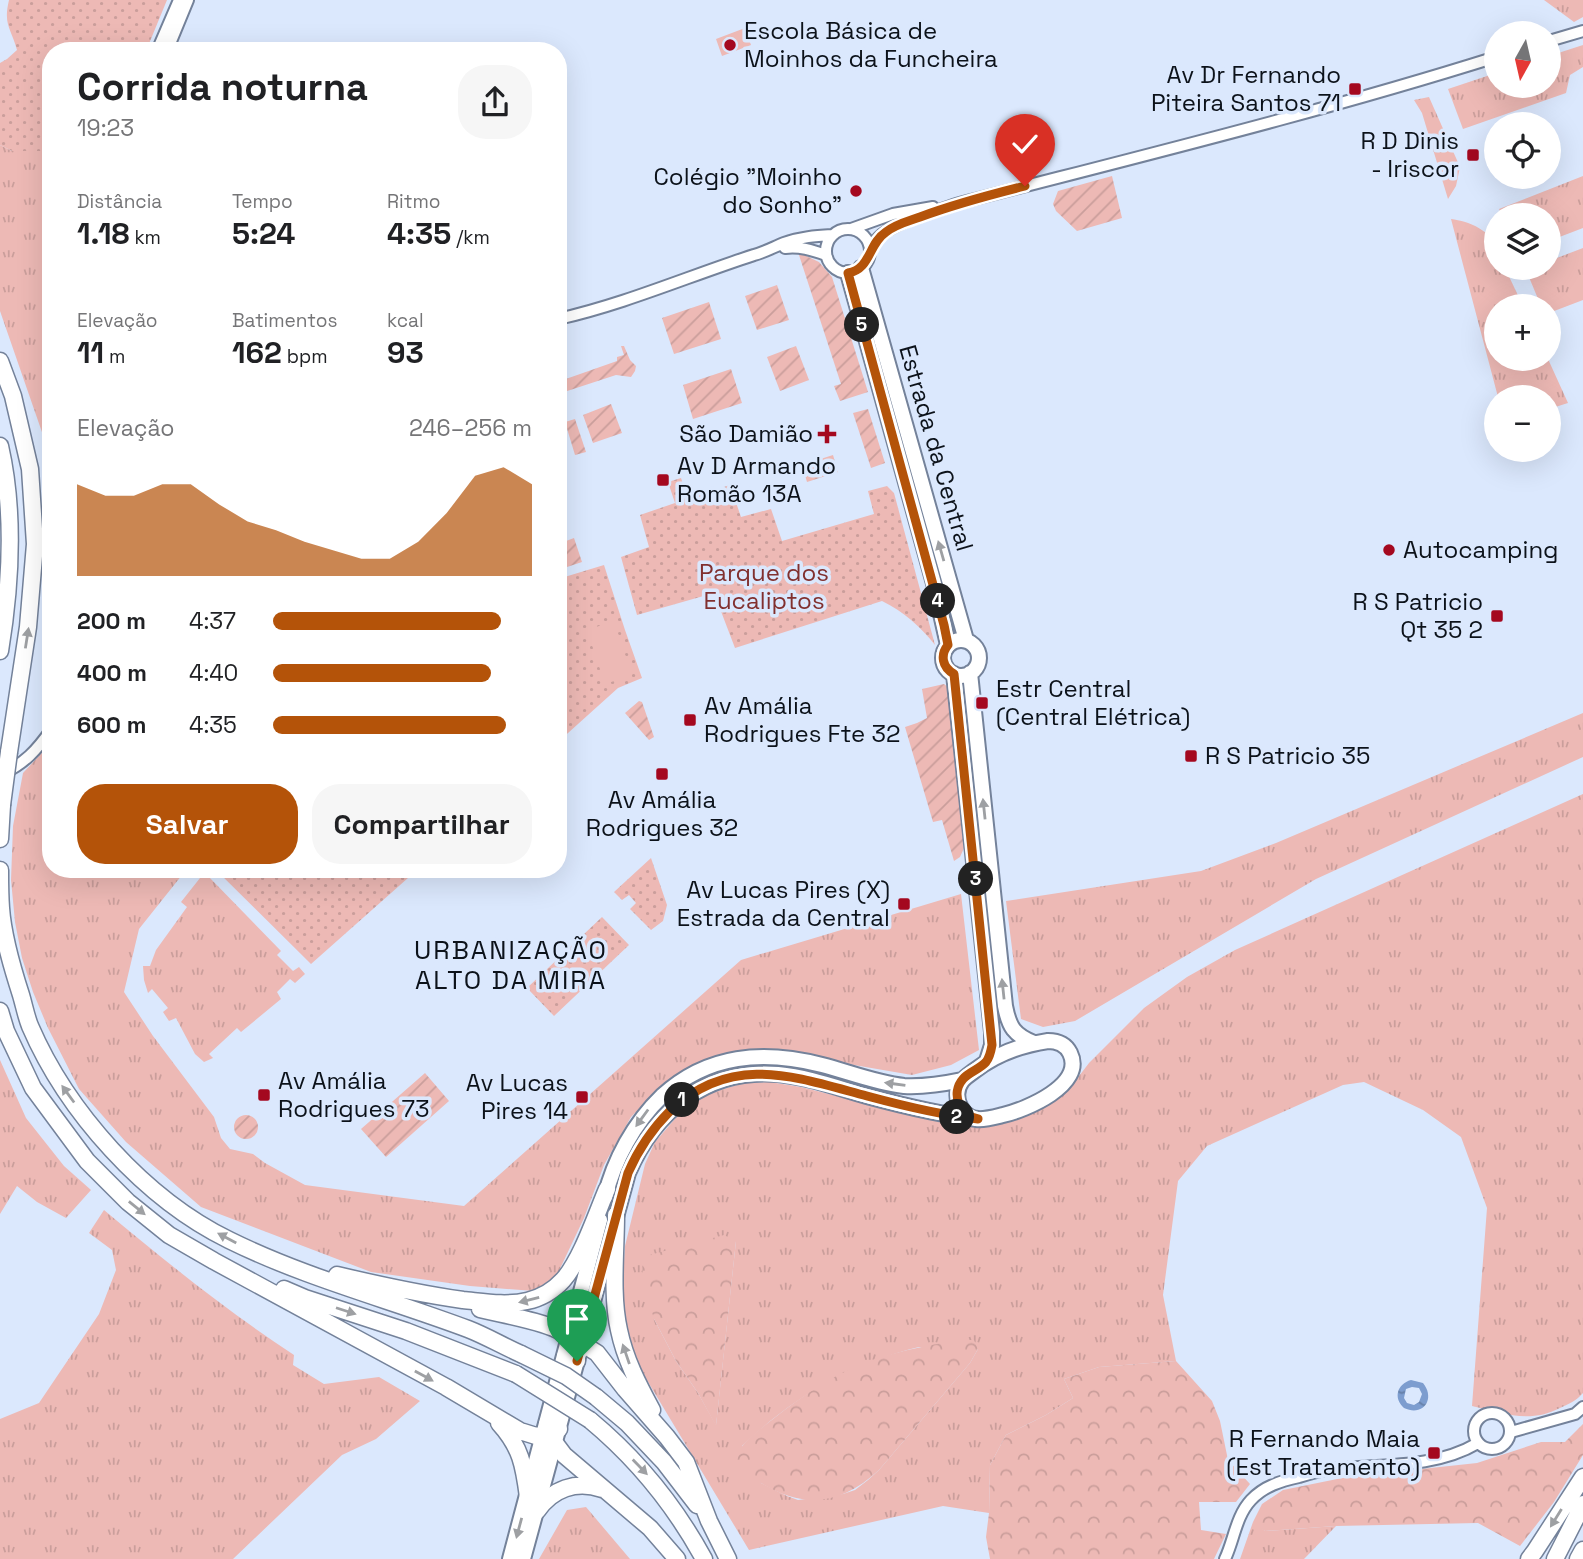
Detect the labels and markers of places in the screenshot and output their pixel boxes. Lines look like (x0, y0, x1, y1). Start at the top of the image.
place label: Escola Básica de Moinhos da Funcheira (744, 15, 998, 74)
marker: Escola Básica de Moinhos da Funcheira (722, 37, 738, 53)
place label: Av Dr Fernando Piteira Santos 71 (1151, 59, 1341, 118)
marker: Av Dr Fernando Piteira Santos 71 (1347, 81, 1363, 97)
pin (995, 114, 1055, 186)
place label: R D Dinis - Iriscor (1361, 125, 1459, 184)
marker: R D Dinis - Iriscor (1465, 147, 1481, 163)
place label: Colégio "Moinho do Sonho" (653, 161, 842, 220)
marker: Colégio "Moinho do Sonho" (848, 183, 864, 199)
pin: 5 (844, 308, 880, 342)
place label: São Damião (679, 418, 813, 449)
marker: São Damião (819, 426, 835, 442)
place label: Av D Armando Romão 13A (677, 450, 836, 509)
marker: Av D Armando Romão 13A (655, 472, 671, 488)
place label: Autocamping (1403, 534, 1559, 565)
marker: Autocamping (1381, 542, 1397, 558)
pin: 4 (920, 584, 956, 618)
place label: R S Patricio Qt 35 2 (1353, 586, 1483, 645)
marker: R S Patricio Qt 35 2 (1489, 608, 1505, 624)
place label: Estr Central (Central Elétrica) (996, 673, 1190, 732)
place label: Av Amália Rodrigues Fte 32 (704, 690, 900, 749)
marker: Estr Central (Central Elétrica) (974, 695, 990, 711)
marker: Av Amália Rodrigues Fte 32 (682, 712, 698, 728)
place label: R S Patricio 35 (1205, 740, 1370, 771)
marker: R S Patricio 35 (1183, 748, 1199, 764)
marker: Av Amália Rodrigues 32 (654, 766, 670, 782)
place label: Av Amália Rodrigues 32 (586, 784, 738, 843)
pin: 3 (958, 862, 993, 896)
place label: Av Lucas Pires (X) Estrada da Central (677, 874, 890, 933)
marker: Av Lucas Pires (X) Estrada da Central (896, 896, 912, 912)
place label: Av Amália Rodrigues 73 (278, 1065, 430, 1124)
place label: Av Lucas Pires 14 (466, 1067, 568, 1126)
pin: 1 (664, 1082, 700, 1118)
marker: Av Amália Rodrigues 73 (256, 1087, 272, 1103)
marker: Av Lucas Pires 14 (574, 1089, 590, 1105)
pin: 2 (940, 1100, 974, 1134)
pin (547, 1289, 607, 1361)
place label: R Fernando Maia (Est Tratamento) (1226, 1423, 1420, 1482)
marker: R Fernando Maia (Est Tratamento) (1426, 1445, 1442, 1461)

